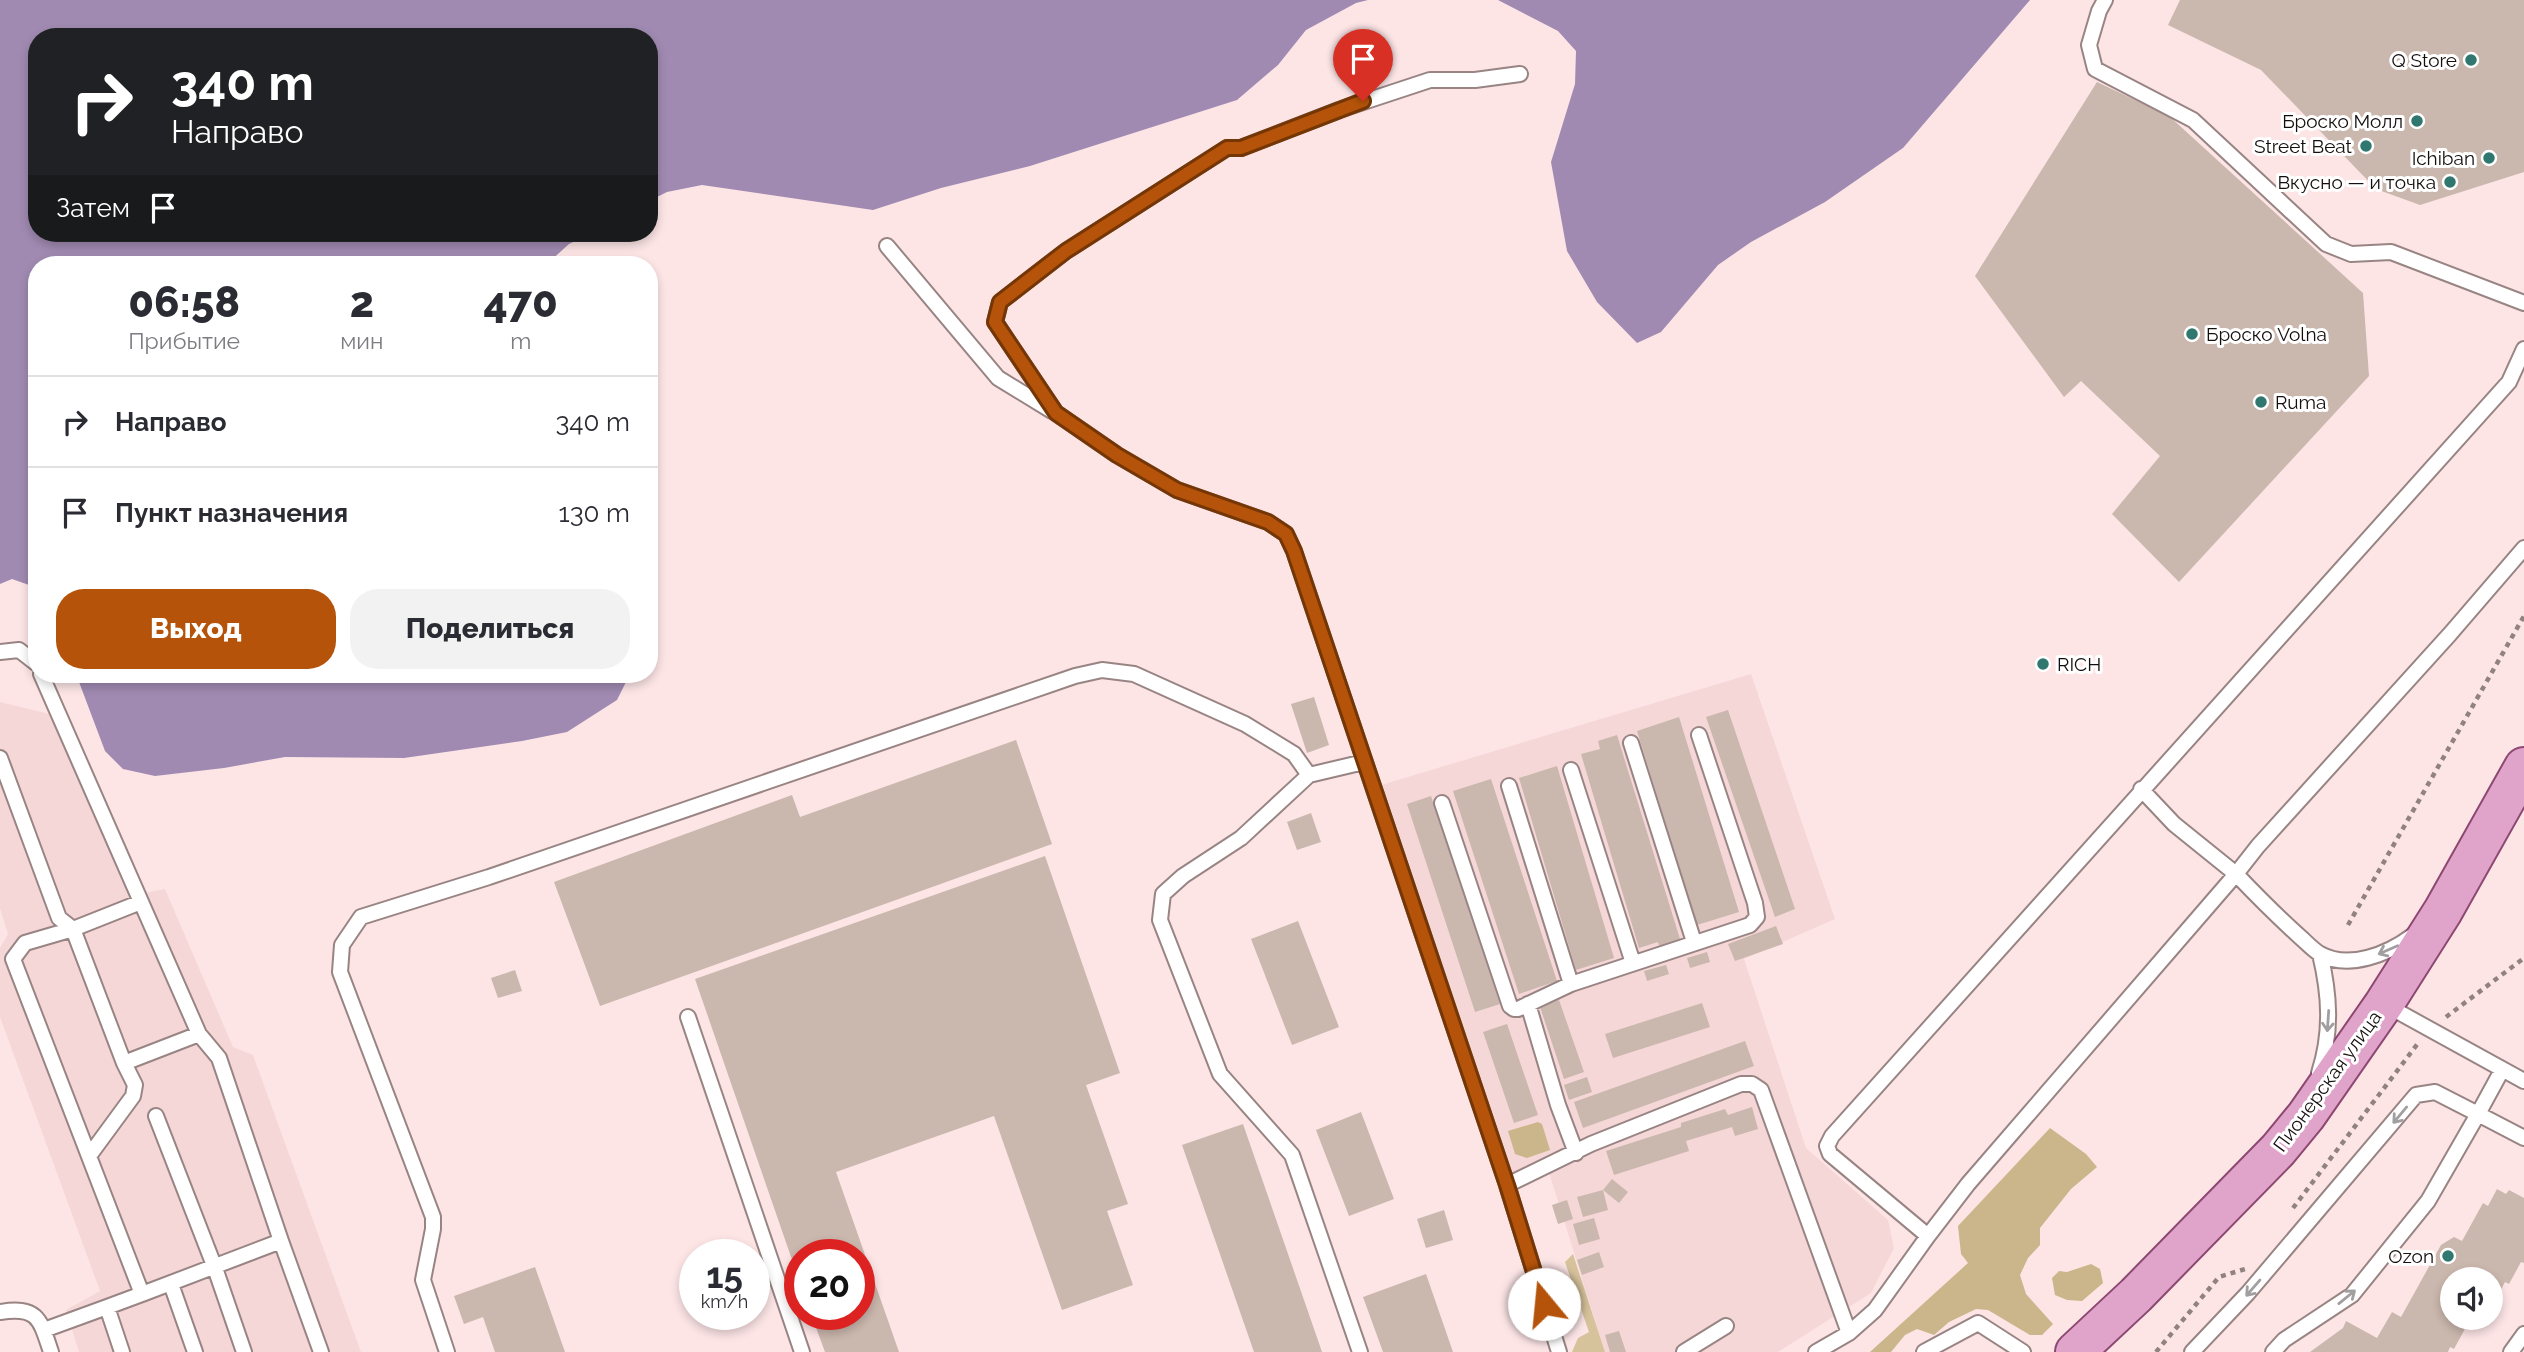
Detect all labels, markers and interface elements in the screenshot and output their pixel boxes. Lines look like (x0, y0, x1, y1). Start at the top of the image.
pin (1333, 29, 1393, 101)
icon: arrive (1344, 40, 1382, 78)
place label: Q Store (2392, 49, 2457, 71)
marker: Q Store (2463, 52, 2479, 68)
text: 340 m (171, 54, 314, 111)
icon: right (56, 56, 147, 147)
place label: Броско Молл (2282, 110, 2403, 132)
text: Направо (171, 113, 303, 150)
marker: Броско Молл (2409, 113, 2425, 129)
place label: Street Beat (2254, 135, 2353, 157)
marker: Street Beat (2358, 138, 2374, 154)
place label: Ichiban (2412, 147, 2475, 169)
marker: Ichiban (2481, 150, 2497, 166)
place label: Вкусно — и точка (2277, 171, 2436, 193)
marker: Вкусно — и точка (2442, 174, 2458, 190)
icon: arrive (144, 189, 182, 227)
text: Затем (56, 193, 130, 223)
text: 06:58 (128, 278, 240, 327)
text: 2 (350, 278, 374, 327)
text: 470 (484, 278, 558, 327)
place label: Броско Volna (2206, 323, 2327, 345)
marker: Броско Volna (2184, 326, 2200, 342)
text: Прибытие (128, 327, 240, 354)
text: мин (340, 327, 383, 354)
text: m (510, 327, 531, 354)
place label: Ruma (2275, 391, 2326, 413)
marker: Ruma (2253, 394, 2269, 410)
icon: right (56, 403, 94, 441)
text: Направо (115, 407, 226, 437)
text: 340 m (555, 407, 630, 437)
icon: arrive (56, 494, 94, 532)
text: Пункт назначения (115, 498, 348, 528)
text: 130 m (559, 498, 630, 528)
button: Выход (56, 589, 336, 669)
button: Поделиться (350, 589, 630, 669)
place label: RICH (2057, 653, 2101, 675)
marker: RICH (2035, 656, 2051, 672)
one-way arrow (2378, 944, 2399, 957)
street label: Пионерская улица (2269, 1006, 2385, 1156)
one-way arrow (2321, 1010, 2334, 1032)
one-way arrow (2392, 1105, 2408, 1123)
speed limit sign: 20 (784, 1239, 875, 1330)
place label: Ozon (2388, 1245, 2434, 1267)
marker: Ozon (2440, 1248, 2456, 1264)
text: 15 (706, 1255, 743, 1296)
position arrow (1507, 1267, 1581, 1341)
map controls (2440, 1267, 2503, 1330)
button: sound (2440, 1267, 2503, 1330)
one-way arrow (2245, 1279, 2261, 1297)
one-way arrow (2338, 1289, 2356, 1305)
text: km/h (701, 1291, 748, 1312)

